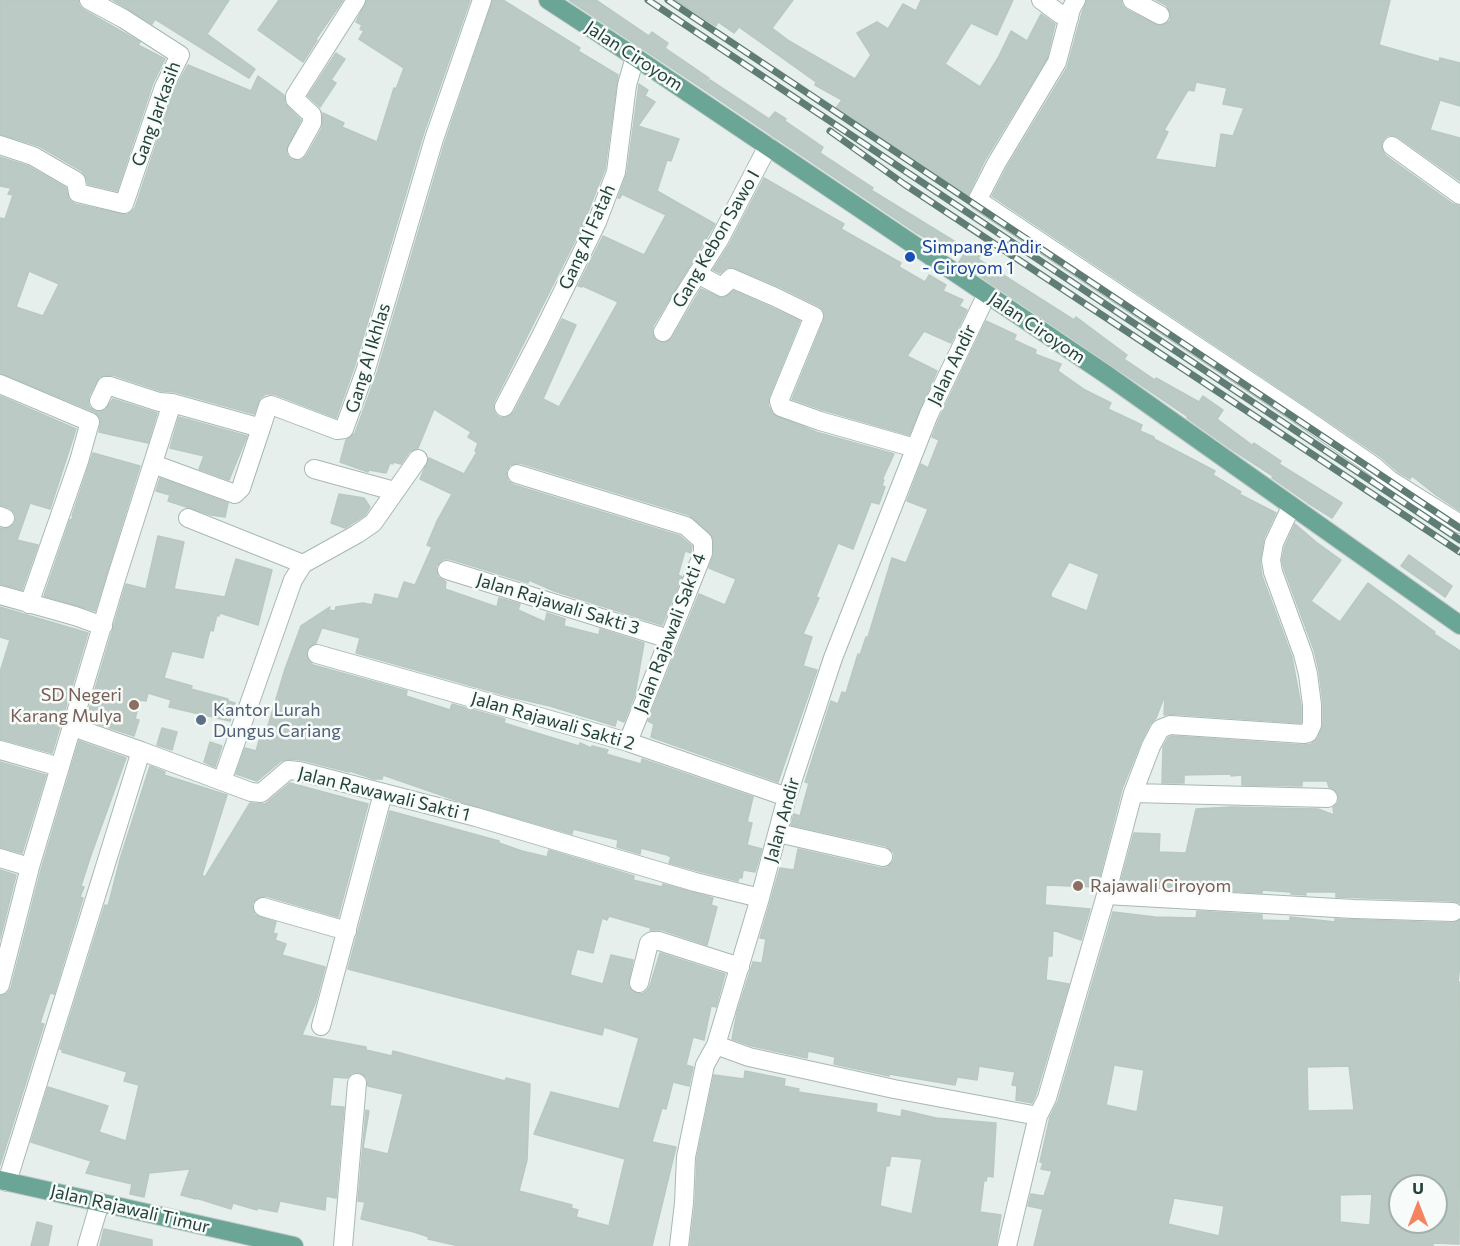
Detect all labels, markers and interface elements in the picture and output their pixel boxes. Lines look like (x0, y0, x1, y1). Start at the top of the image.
street label: Jalan Ciroyom (581, 16, 687, 96)
street label: Gang Jarkasih (127, 58, 185, 170)
street label: Gang Kebon Sawo I (668, 166, 764, 312)
street label: Gang Al Fatah (554, 181, 620, 293)
place label: Simpang Andir - Ciroyom 1 (922, 236, 1041, 278)
marker: Simpang Andir - Ciroyom 1 (903, 250, 917, 264)
street label: Jalan Ciroyom (984, 288, 1090, 368)
street label: Gang Al Ikhlas (341, 300, 395, 416)
street label: Jalan Andir (923, 321, 981, 409)
street label: Jalan Rajawali Sakti 4 (629, 550, 711, 716)
street label: Jalan Rajawali Sakti 3 (474, 569, 642, 639)
place label: SD Negeri Karang Mulya (10, 684, 122, 726)
street label: Jalan Rajawali Sakti 2 (469, 687, 637, 755)
marker: SD Negeri Karang Mulya (127, 698, 141, 712)
place label: Kantor Lurah Dungus Cariang (213, 699, 341, 742)
marker: Kantor Lurah Dungus Cariang (194, 713, 208, 727)
street label: Jalan Rawawali Sakti 1 (296, 762, 472, 826)
street label: Jalan Andir (760, 775, 804, 865)
place label: Rajawali Ciroyom (1090, 875, 1231, 897)
marker: Rajawali Ciroyom (1071, 879, 1085, 893)
north arrow (1388, 1174, 1448, 1234)
text: U (1412, 1178, 1424, 1197)
street label: Jalan Rajawali Timur (48, 1180, 212, 1238)

